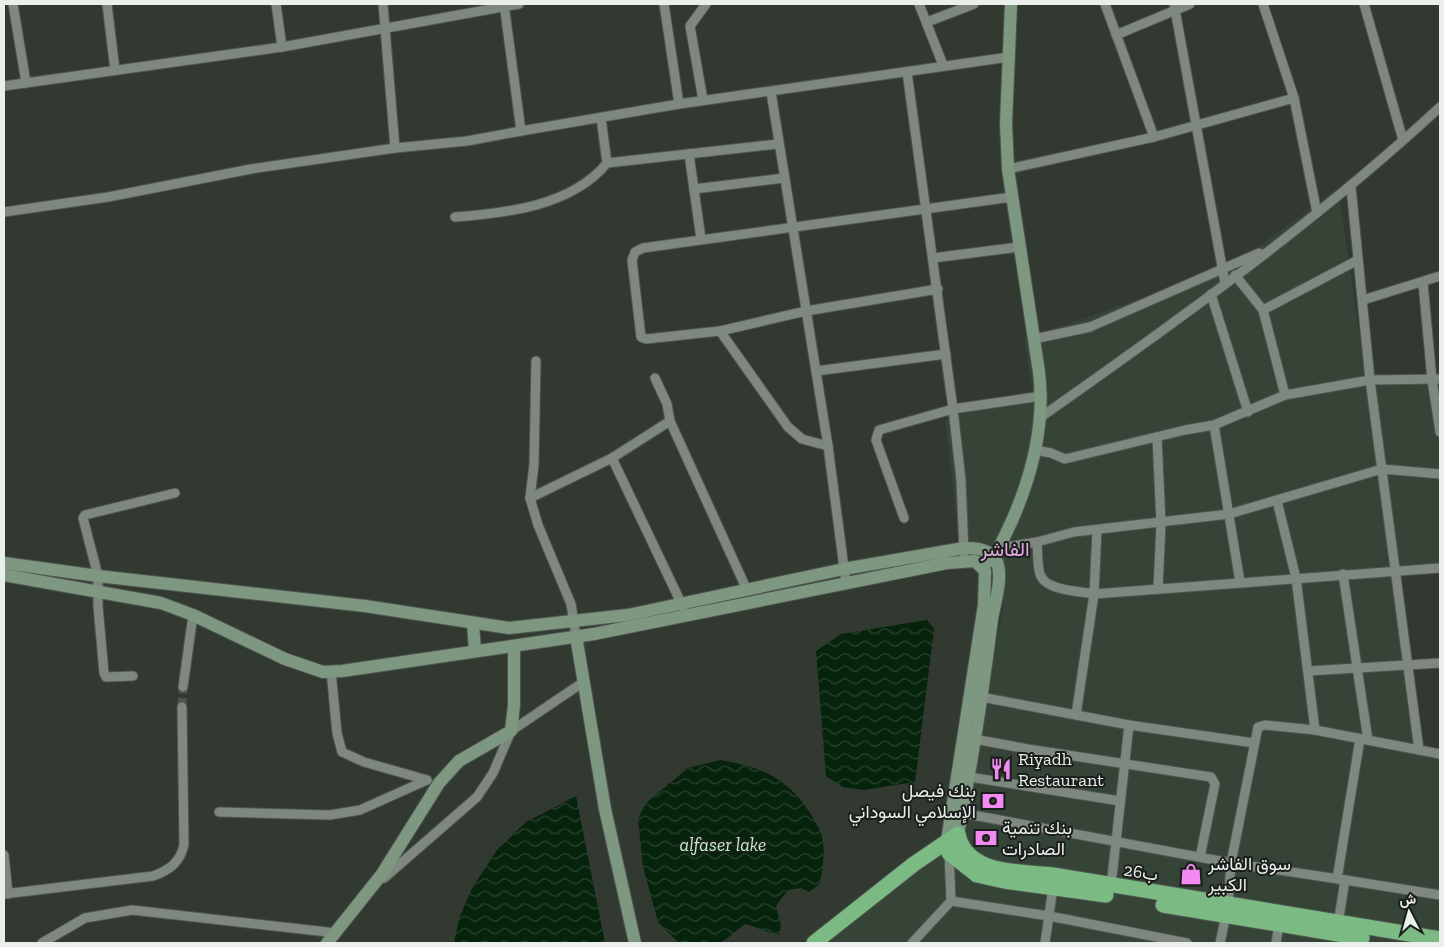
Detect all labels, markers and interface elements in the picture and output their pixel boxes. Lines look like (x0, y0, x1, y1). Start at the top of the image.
district label: الفاشر (979, 537, 1030, 562)
place label: Riyadh Restaurant (1018, 748, 1104, 791)
restaurant icon: Riyadh Restaurant (988, 756, 1014, 782)
place label: بنك فيصل الإسلامي السوداني (849, 780, 976, 827)
bank icon: بنك فيصل الإسلامي السوداني (980, 788, 1006, 814)
place label: بنك تنمية الصادرات (1002, 817, 1072, 860)
bank icon: بنك تنمية الصادرات (973, 825, 999, 851)
water label: alfaser lake (680, 833, 766, 856)
place label: سوق الفاشر الكبير (1207, 853, 1291, 896)
street label: 26ب (1122, 858, 1160, 886)
shop icon: سوق الفاشر الكبير (1178, 861, 1204, 887)
north arrow (1384, 887, 1434, 937)
text: ش (1398, 890, 1417, 909)

